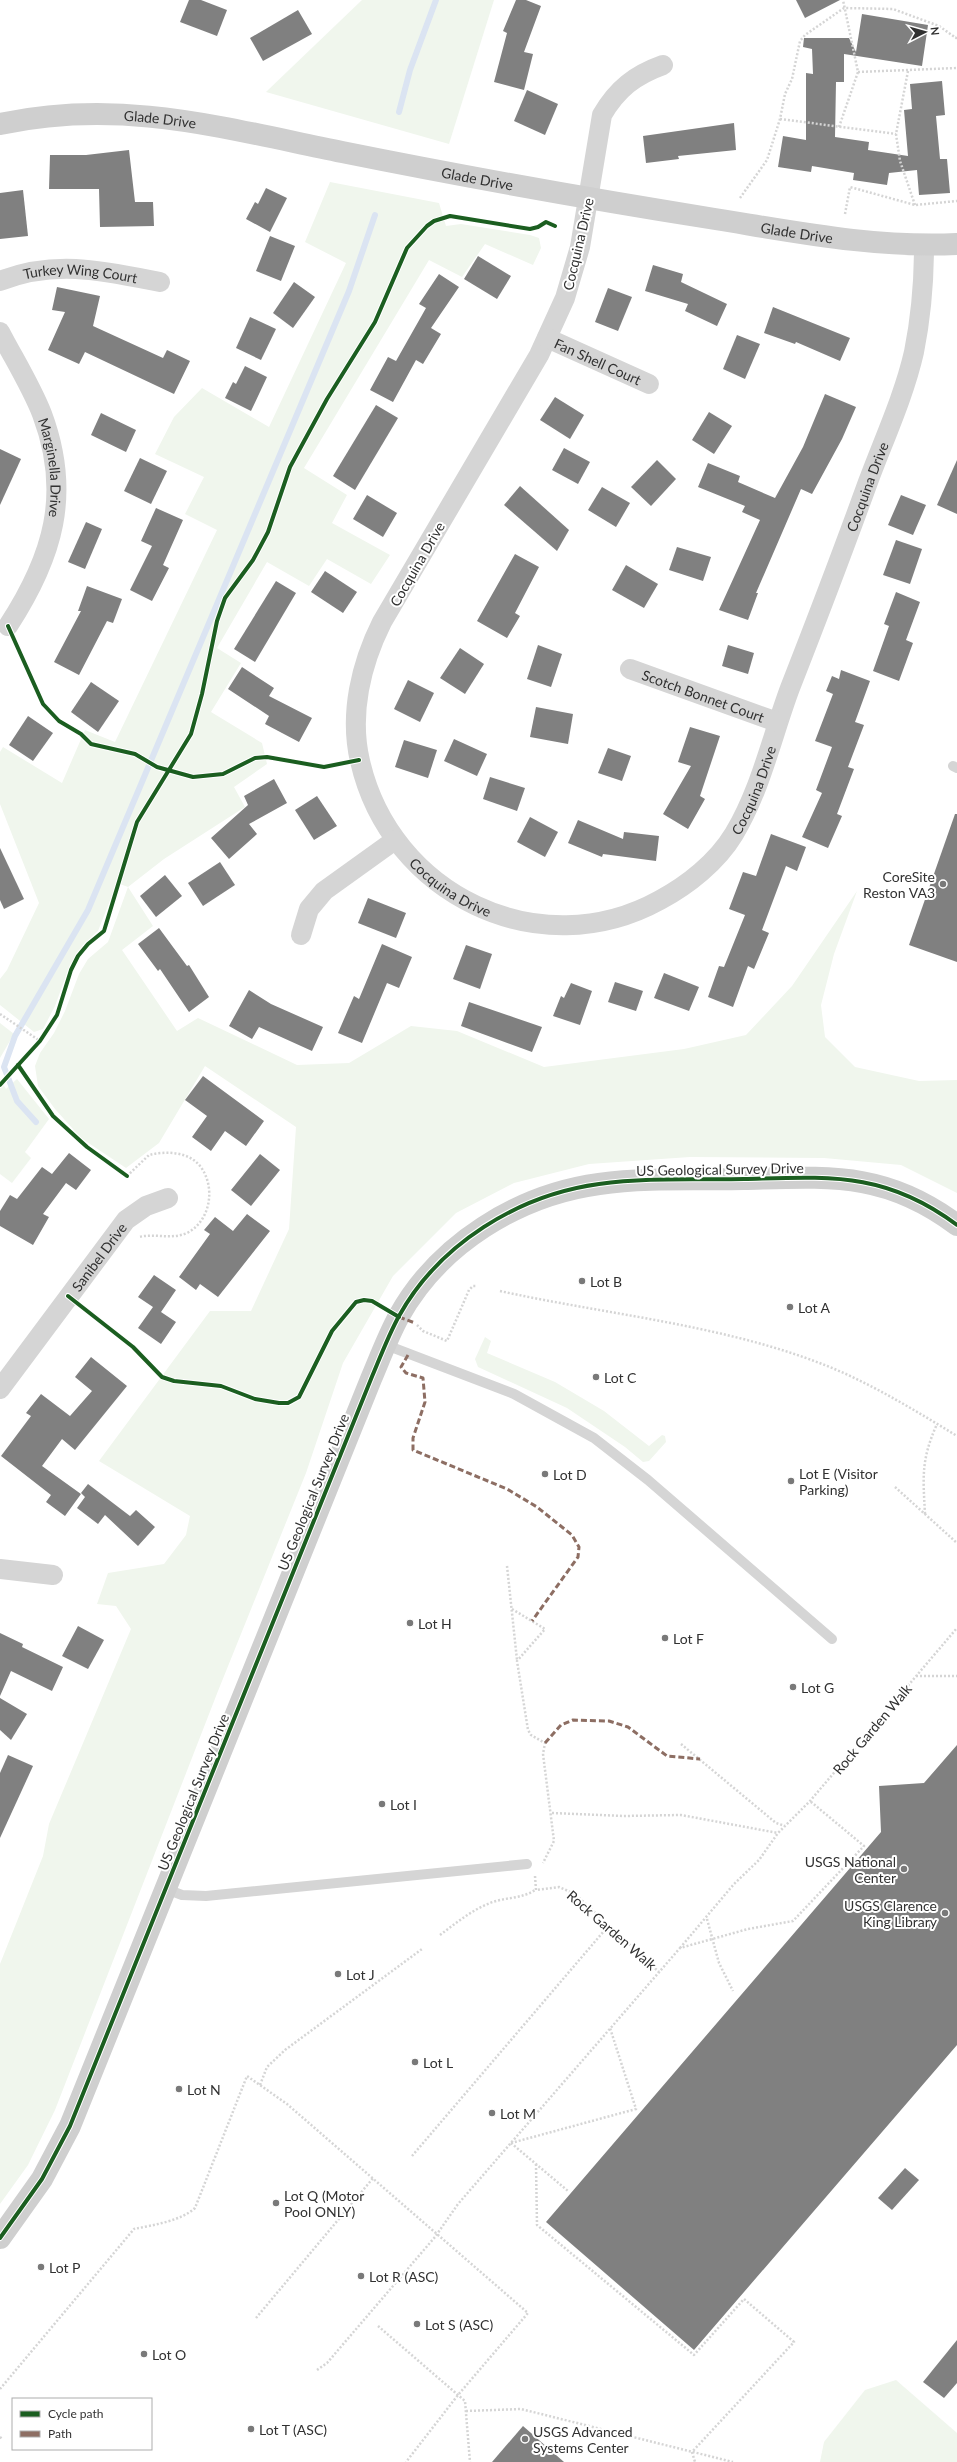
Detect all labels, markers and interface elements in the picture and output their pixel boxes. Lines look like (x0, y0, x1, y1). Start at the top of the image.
north arrow (905, 12, 945, 52)
text: N (929, 26, 942, 36)
street label: Glade Drive (123, 106, 197, 131)
street label: Glade Drive (440, 163, 515, 193)
street label: Cocquina Drive (559, 196, 597, 292)
street label: Glade Drive (760, 218, 834, 246)
street label: Turkey Wing Court (21, 260, 139, 286)
street label: Fan Shell Court (552, 334, 644, 388)
street label: Marginella Drive (35, 415, 65, 519)
street label: Cocquina Drive (842, 439, 891, 534)
street label: Cocquina Drive (386, 519, 448, 609)
street label: Scotch Bonnet Court (640, 666, 767, 725)
street label: Cocquina Drive (727, 743, 779, 837)
street label: Cocquina Drive (406, 854, 494, 920)
place label: CoreSite Reston VA3 (863, 868, 935, 901)
marker: CoreSite Reston VA3 (938, 879, 948, 889)
street label: US Geological Survey Drive (636, 1159, 804, 1179)
street label: Sanibel Drive (68, 1219, 130, 1294)
place label: Lot B (590, 1273, 622, 1290)
marker: Lot B (577, 1276, 587, 1286)
place label: Lot A (798, 1299, 831, 1316)
marker: Lot A (785, 1302, 795, 1312)
place label: Lot C (604, 1369, 637, 1386)
marker: Lot C (591, 1372, 601, 1382)
street label: US Geological Survey Drive (274, 1411, 352, 1573)
place label: Lot E (Visitor Parking) (799, 1465, 878, 1498)
place label: Lot D (553, 1466, 587, 1483)
marker: Lot D (540, 1469, 550, 1479)
marker: Lot E (Visitor Parking) (786, 1476, 796, 1486)
place label: Lot H (418, 1615, 452, 1632)
marker: Lot H (405, 1618, 415, 1628)
place label: Lot F (673, 1630, 704, 1647)
marker: Lot F (660, 1633, 670, 1643)
place label: Lot G (801, 1679, 834, 1696)
street label: Rock Garden Walk (829, 1680, 915, 1778)
marker: Lot G (788, 1682, 798, 1692)
street label: US Geological Survey Drive (154, 1711, 232, 1873)
place label: Lot I (390, 1796, 417, 1813)
marker: Lot I (377, 1799, 387, 1809)
place label: USGS National Center (805, 1853, 896, 1886)
marker: USGS National Center (899, 1864, 909, 1874)
street label: Rock Garden Walk (564, 1886, 661, 1974)
place label: USGS Clarence King Library (844, 1897, 938, 1930)
marker: USGS Clarence King Library (940, 1908, 950, 1918)
place label: Lot J (346, 1966, 375, 1983)
marker: Lot J (333, 1969, 343, 1979)
place label: Lot L (423, 2054, 453, 2071)
marker: Lot L (410, 2057, 420, 2067)
place label: Lot N (187, 2081, 221, 2098)
marker: Lot N (174, 2084, 184, 2094)
place label: Lot M (500, 2105, 536, 2122)
marker: Lot M (487, 2108, 497, 2118)
place label: Lot Q (Motor Pool ONLY) (284, 2187, 364, 2220)
marker: Lot Q (Motor Pool ONLY) (271, 2198, 281, 2208)
place label: Lot P (49, 2259, 81, 2276)
marker: Lot P (36, 2262, 46, 2272)
place label: Lot R (ASC) (369, 2268, 439, 2285)
marker: Lot R (ASC) (356, 2271, 366, 2281)
place label: Lot S (ASC) (425, 2316, 493, 2333)
marker: Lot S (ASC) (412, 2319, 422, 2329)
place label: Lot O (152, 2346, 186, 2363)
marker: Lot O (139, 2349, 149, 2359)
legend (12, 2398, 152, 2450)
text: Cycle path (48, 2406, 103, 2421)
place label: Lot T (ASC) (259, 2421, 327, 2438)
place label: USGS Advanced Systems Center (533, 2423, 633, 2456)
marker: Lot T (ASC) (246, 2424, 256, 2434)
text: Path (48, 2426, 72, 2441)
marker: USGS Advanced Systems Center (520, 2434, 530, 2444)

